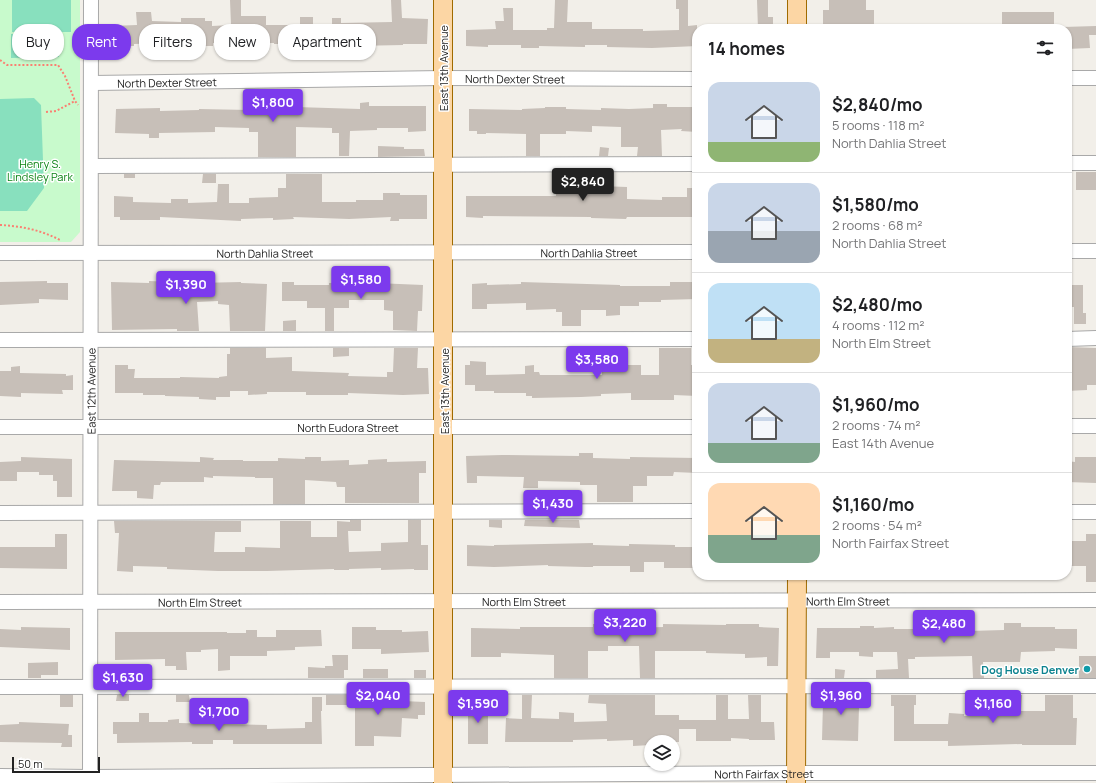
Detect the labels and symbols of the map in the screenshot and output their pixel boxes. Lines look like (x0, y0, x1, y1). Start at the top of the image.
street label: East 13th Avenue (436, 24, 451, 111)
street label: North Dexter Street (465, 71, 565, 86)
street label: North Dexter Street (117, 74, 217, 90)
pin: $1,800 (240, 89, 306, 123)
park label: Henry S. Lindsley Park (7, 156, 73, 184)
pin: $2,840 (550, 168, 616, 202)
street label: North Dahlia Street (216, 245, 314, 260)
street label: North Dahlia Street (540, 245, 638, 260)
pin: $1,580 (328, 266, 394, 300)
pin: $1,390 (153, 271, 219, 305)
pin: $3,580 (564, 346, 630, 380)
street label: East 12th Avenue (83, 347, 98, 434)
street label: East 13th Avenue (437, 347, 452, 434)
street label: North Eudora Street (297, 420, 399, 435)
pin: $1,430 (520, 490, 586, 524)
street label: North Elm Street (482, 593, 566, 609)
street label: North Elm Street (806, 593, 890, 608)
street label: North Elm Street (158, 594, 242, 609)
pin: $3,220 (592, 609, 658, 643)
pin: $2,480 (911, 610, 977, 644)
place label: Dog House Denver (981, 662, 1080, 677)
pin: $1,630 (90, 664, 156, 698)
marker: Dog House Denver (1082, 664, 1092, 674)
pin: $2,040 (345, 682, 411, 716)
pin: $1,960 (808, 682, 874, 716)
pin: $1,590 (445, 690, 511, 724)
pin: $1,160 (960, 690, 1026, 724)
pin: $1,700 (186, 698, 252, 732)
scale bar (12, 755, 100, 774)
street label: North Fairfax Street (714, 765, 814, 781)

